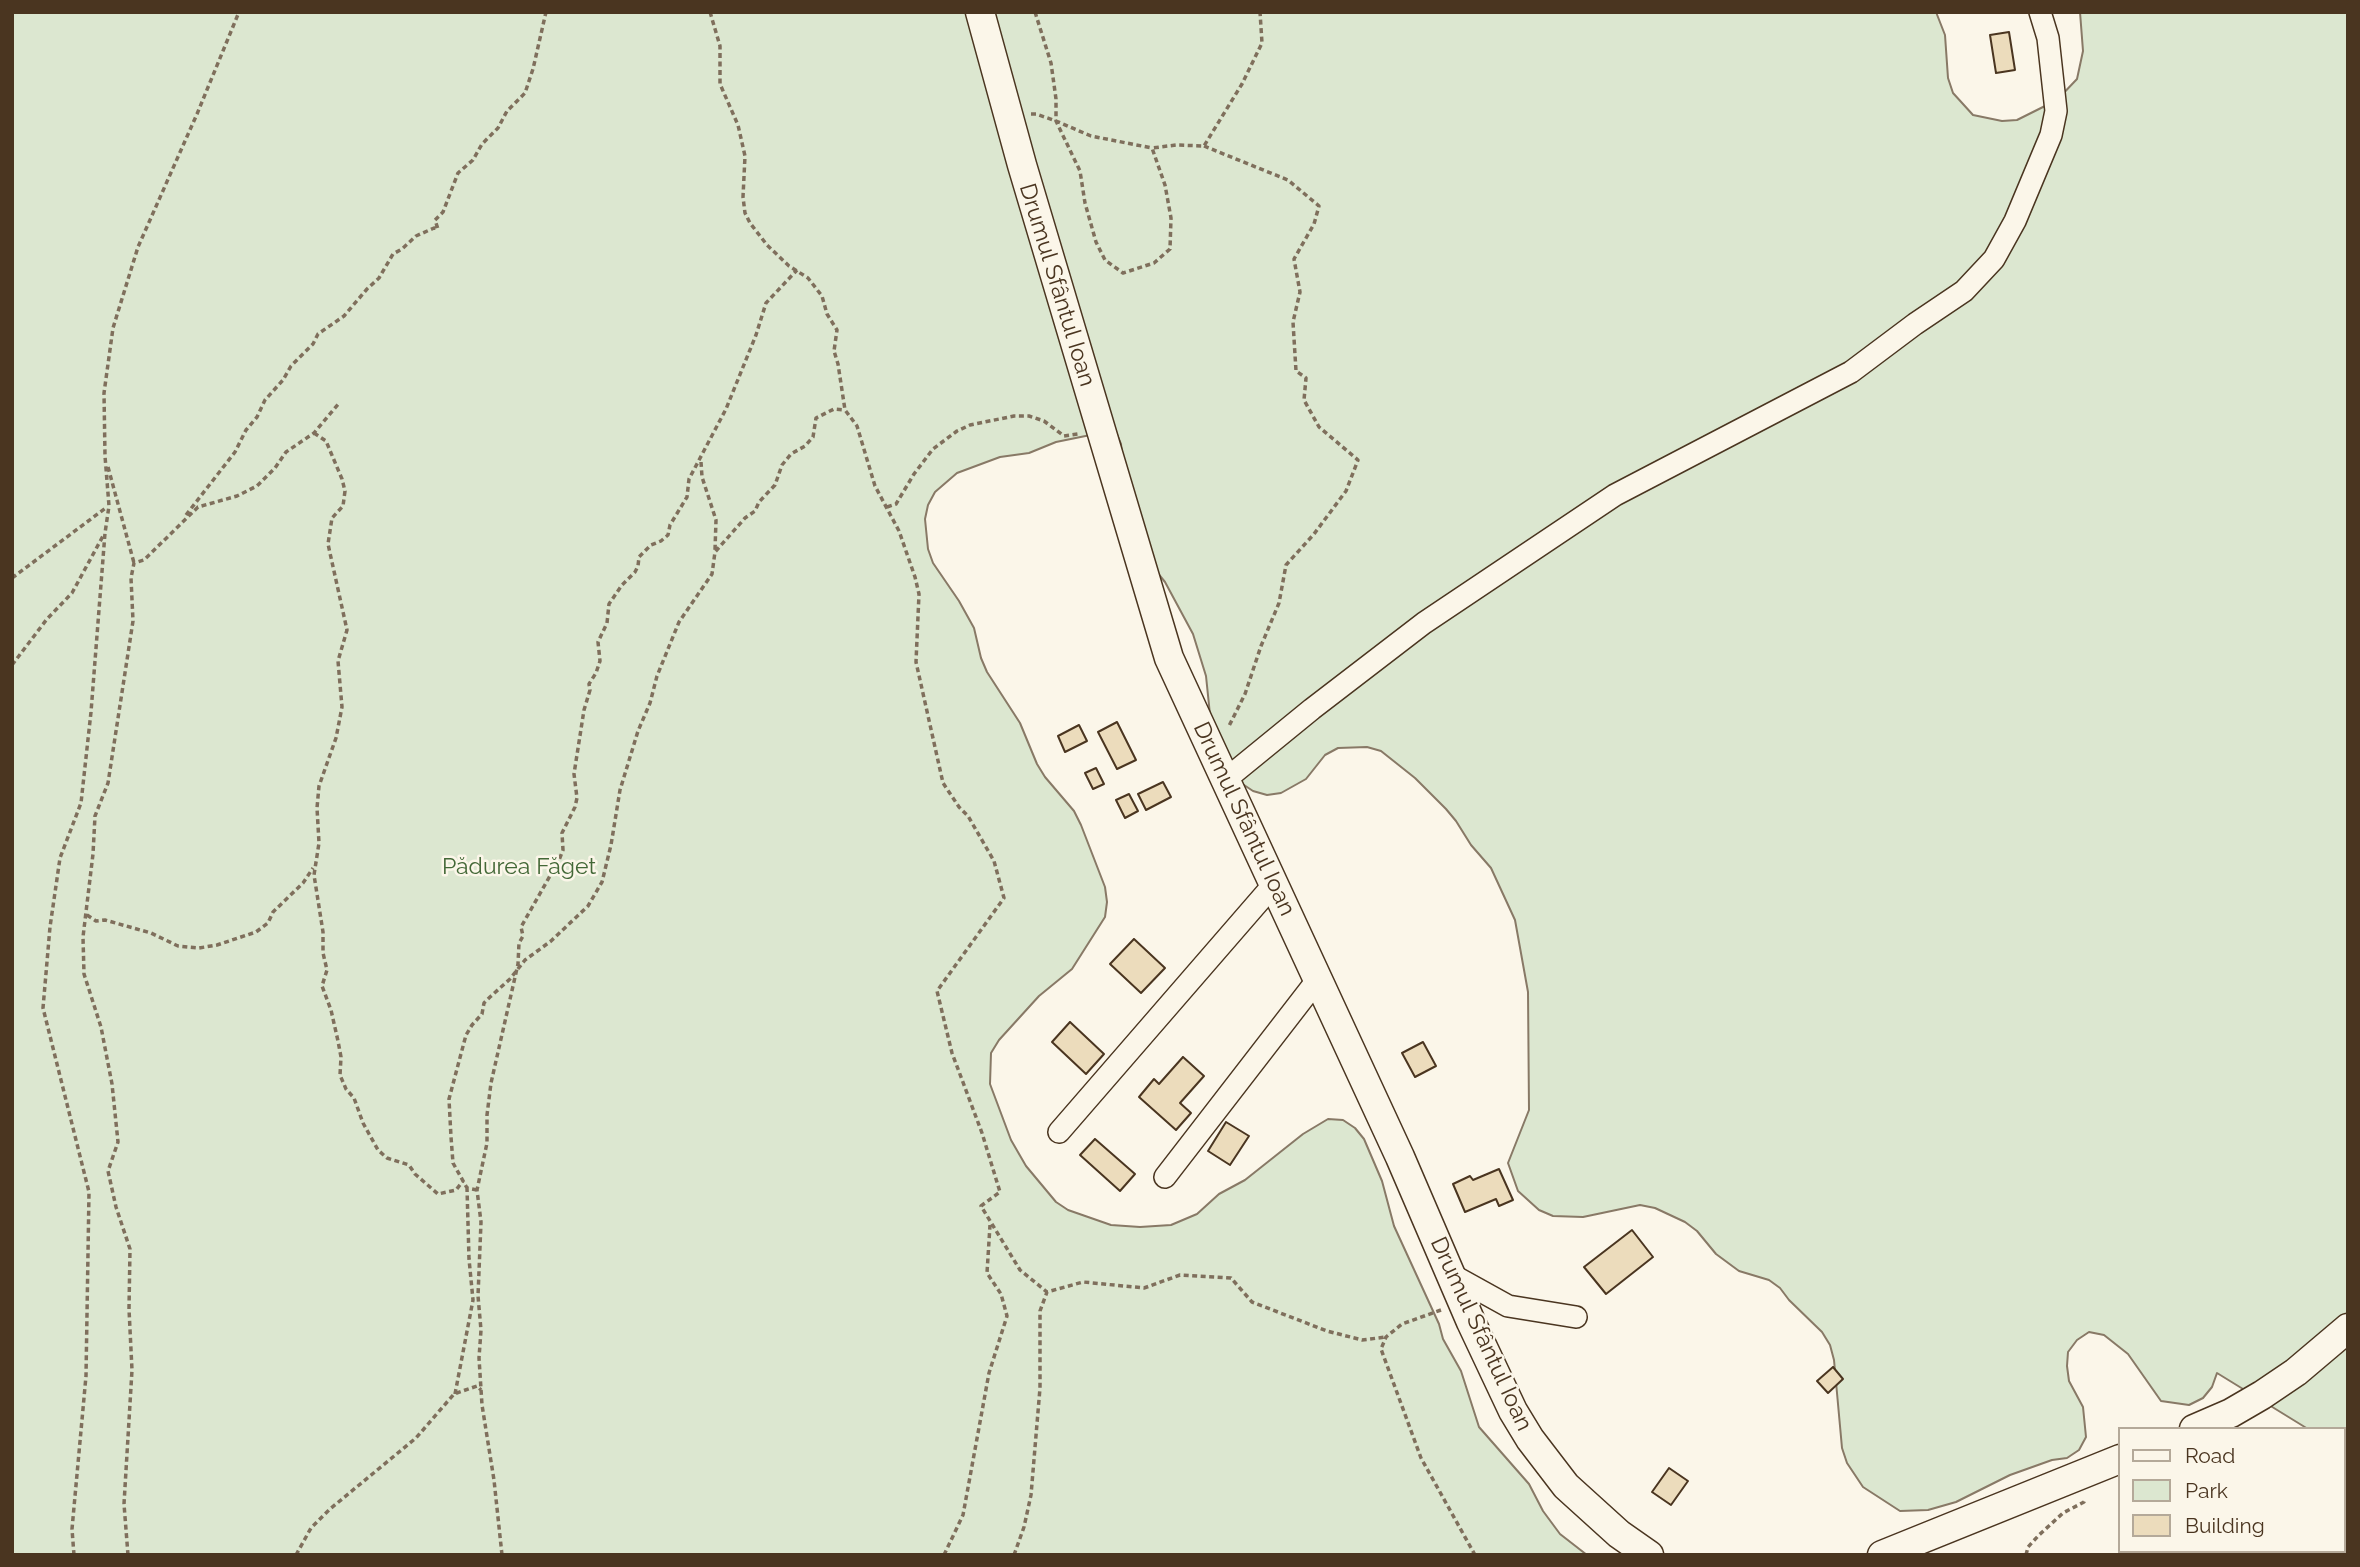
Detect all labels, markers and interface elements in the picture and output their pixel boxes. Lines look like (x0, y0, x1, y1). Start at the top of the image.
street label: Drumul Sfântul Ioan (1013, 180, 1101, 390)
street label: Drumul Sfântul Ioan (1187, 718, 1301, 920)
park label: Pădurea Făget (442, 853, 596, 881)
street label: Drumul Sfântul Ioan (1424, 1233, 1538, 1435)
legend (2118, 1427, 2346, 1553)
text: Road (2185, 1443, 2235, 1468)
text: Park (2185, 1478, 2228, 1503)
text: Building (2185, 1513, 2265, 1538)

